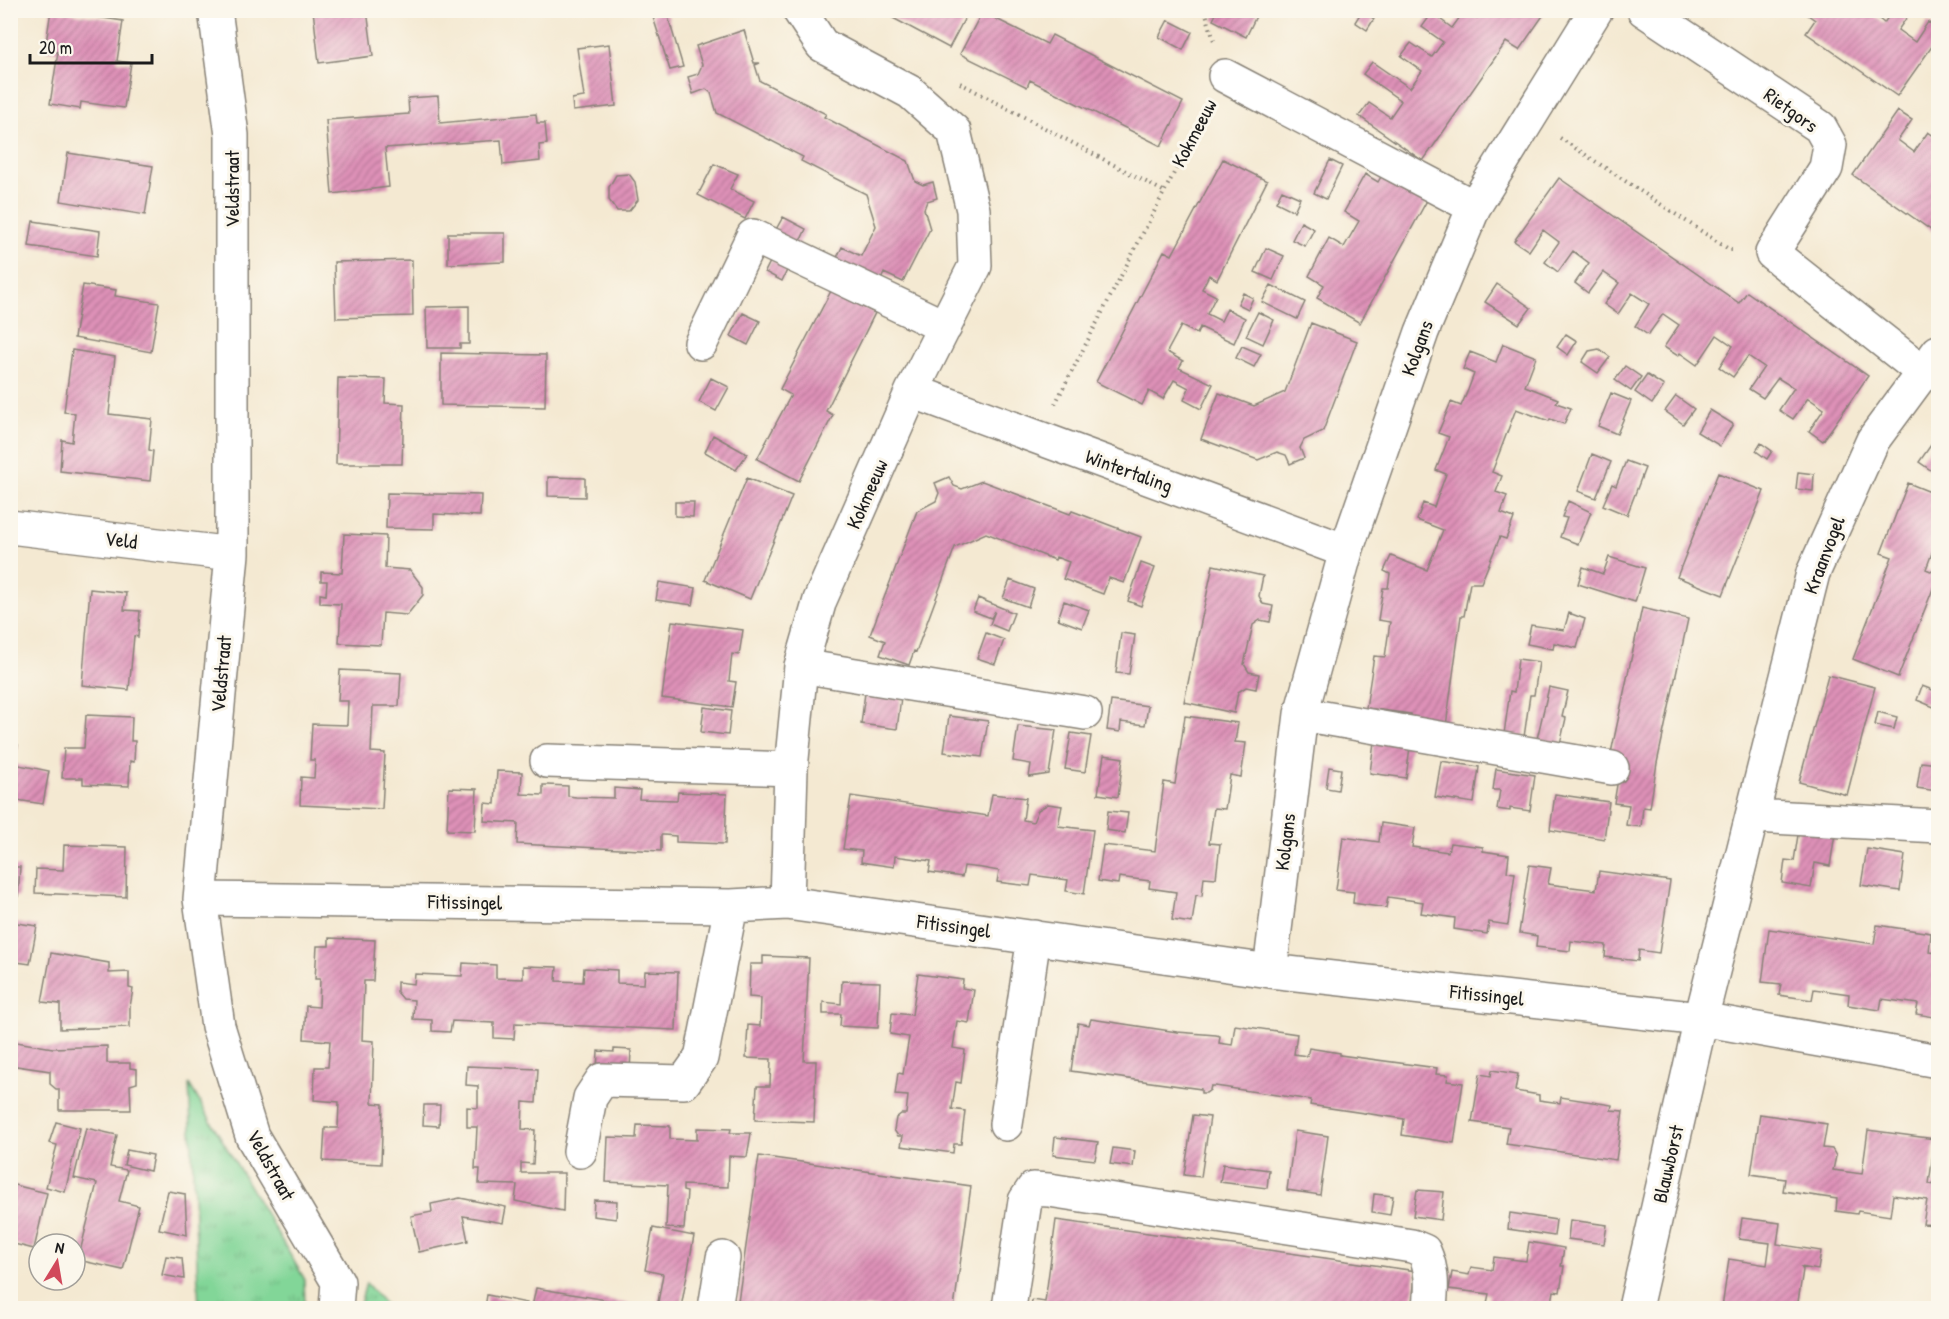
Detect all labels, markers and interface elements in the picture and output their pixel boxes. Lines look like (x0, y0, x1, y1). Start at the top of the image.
scale bar (30, 27, 152, 65)
text: 20 m (39, 35, 72, 60)
street label: Rietgors (1759, 81, 1824, 139)
street label: Kokmeeuw (1164, 94, 1223, 172)
street label: Veldstraat (218, 149, 245, 228)
street label: Kolgans (1394, 316, 1439, 379)
street label: Wintertaling (1082, 442, 1177, 499)
street label: Kokmeeuw (839, 455, 894, 533)
street label: Kraanvogel (1796, 511, 1851, 598)
street label: Veld (103, 524, 139, 555)
street label: Veldstraat (204, 633, 237, 714)
street label: Kolgans (1268, 812, 1301, 872)
street label: Fitissingel (427, 887, 503, 916)
street label: Fitissingel (914, 907, 993, 944)
street label: Fitissingel (1448, 977, 1526, 1012)
street label: Blauwborst (1645, 1121, 1690, 1205)
street label: Veldstraat (241, 1124, 302, 1206)
north arrow (27, 1232, 87, 1292)
text: N (54, 1236, 67, 1259)

